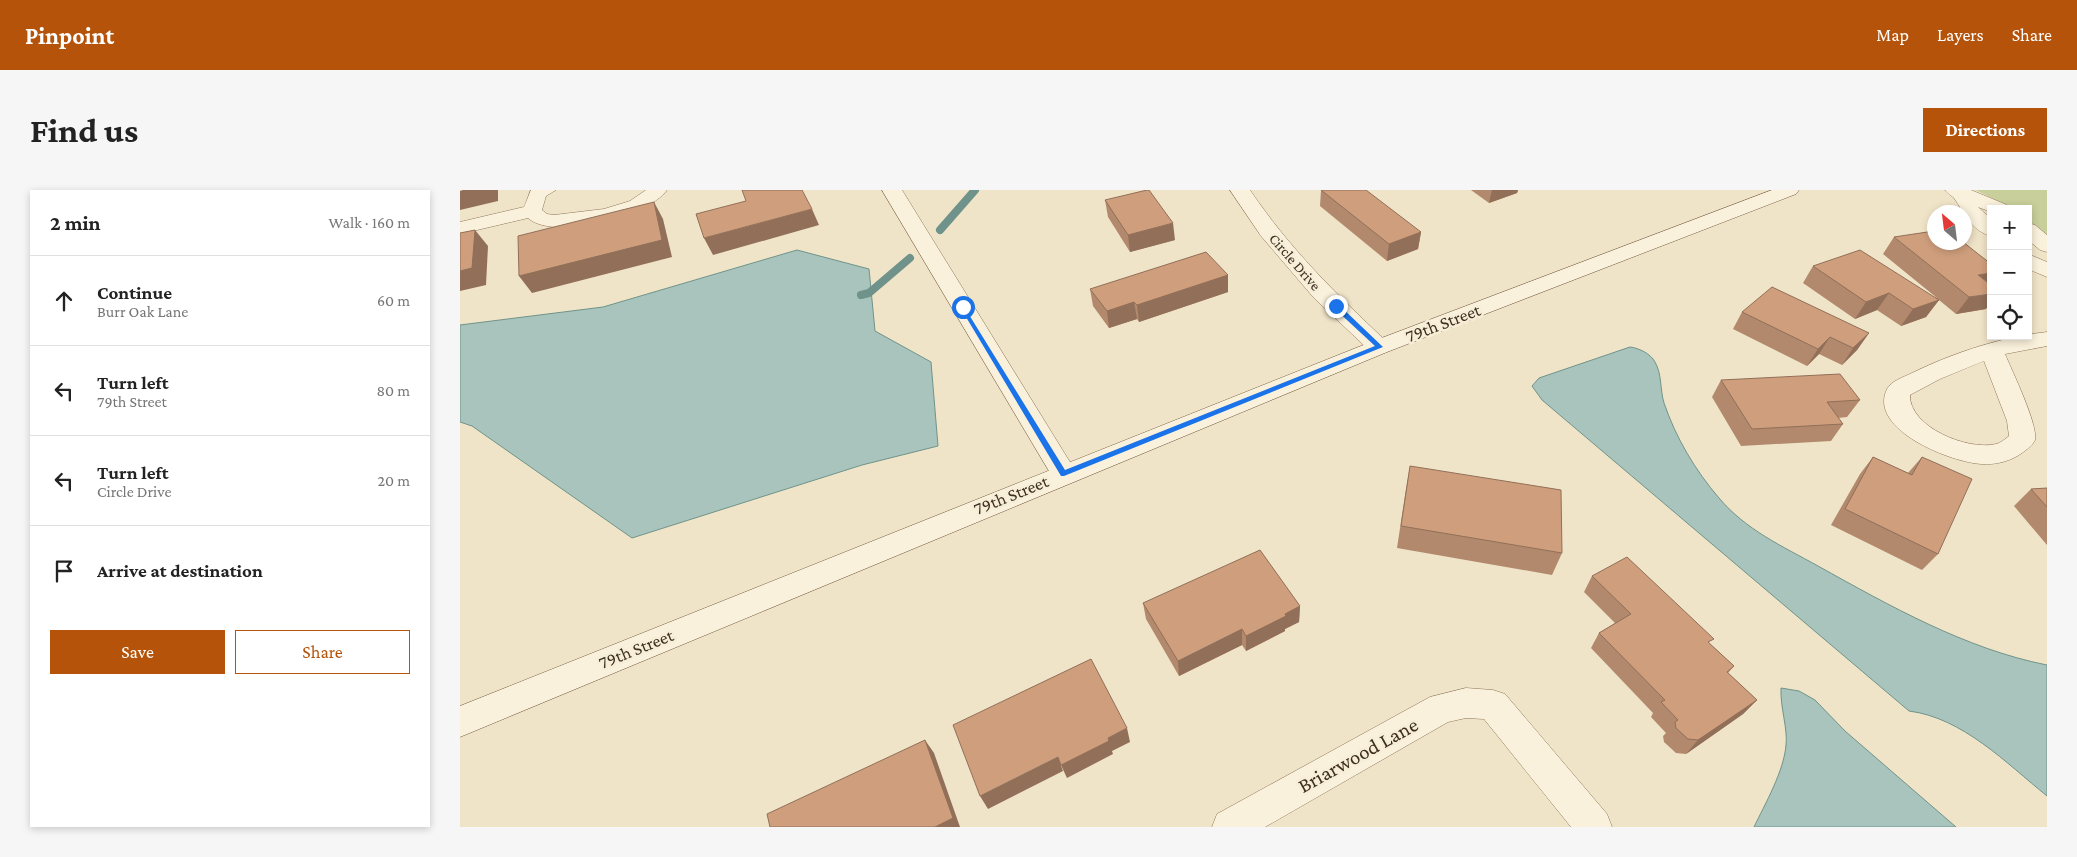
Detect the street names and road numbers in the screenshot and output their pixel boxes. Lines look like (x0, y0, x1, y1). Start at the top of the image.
street label: Circle Drive (1266, 230, 1324, 294)
street label: 79th Street (1403, 299, 1484, 346)
street label: 79th Street (971, 471, 1052, 519)
street label: 79th Street (596, 625, 677, 673)
street label: Briarwood Lane (1294, 712, 1422, 798)

